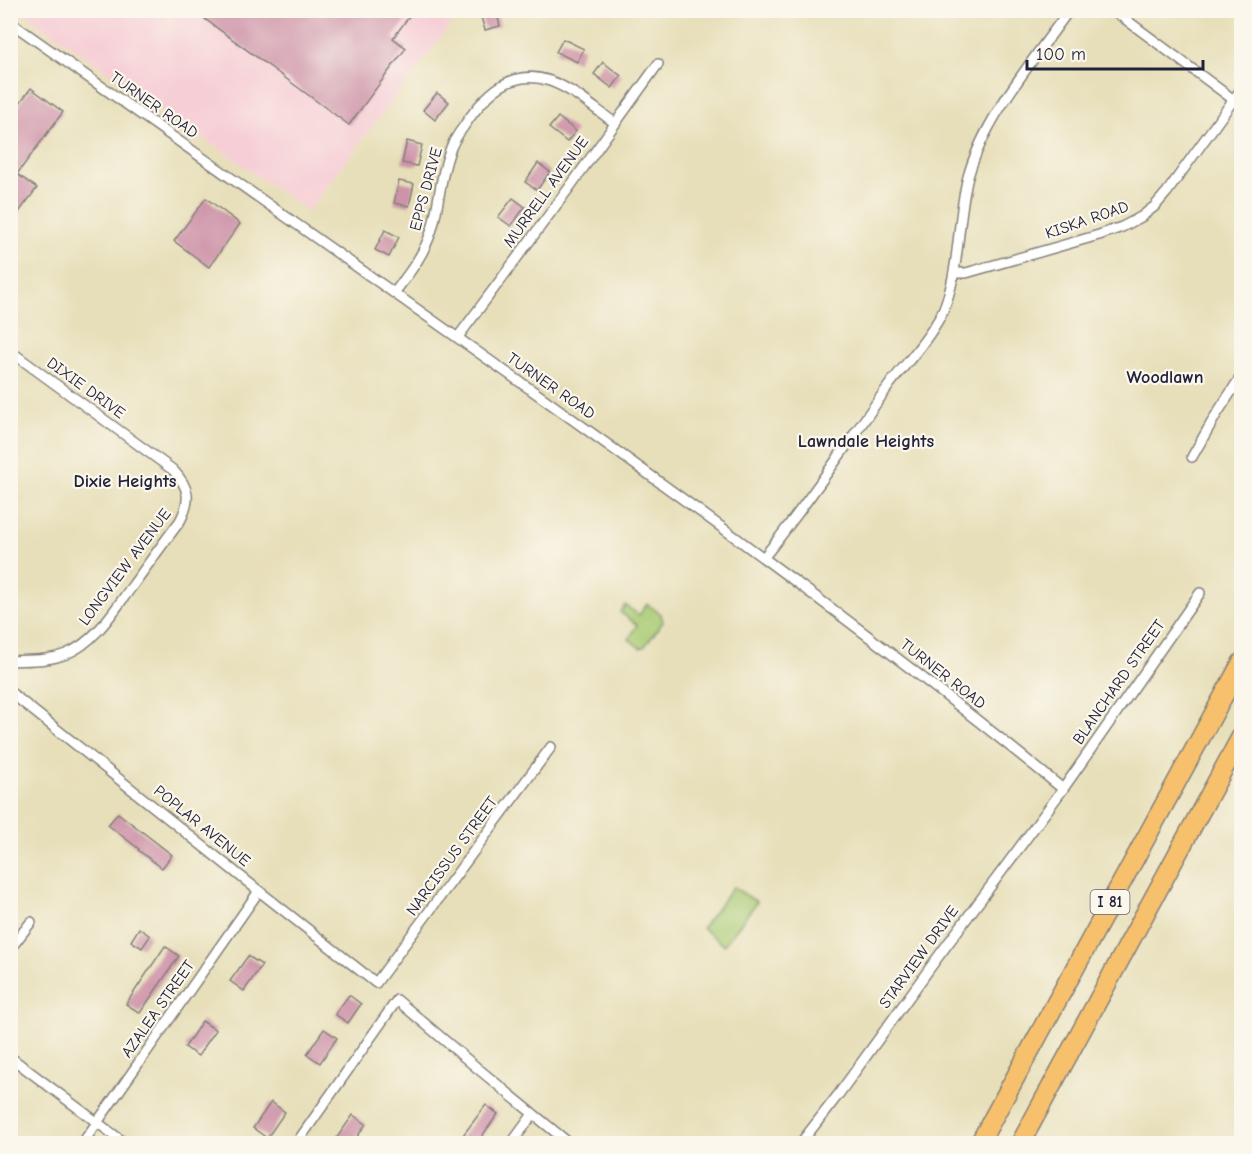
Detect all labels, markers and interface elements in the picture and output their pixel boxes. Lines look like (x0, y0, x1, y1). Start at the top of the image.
scale bar (1027, 33, 1202, 71)
text: 100 m (1036, 44, 1086, 65)
street label: TURNER ROAD (107, 68, 201, 142)
street label: MURRELL AVENUE (500, 133, 592, 251)
street label: EPPS DRIVE (406, 145, 446, 233)
street label: KISKA ROAD (1043, 197, 1131, 243)
street label: TURNER ROAD (504, 349, 598, 423)
street label: DIXIE DRIVE (43, 354, 129, 423)
district label: Woodlawn (1127, 367, 1203, 388)
district label: Lawndale Heights (798, 431, 935, 452)
district label: Dixie Heights (73, 471, 177, 492)
street label: LONGVIEW AVENUE (75, 505, 175, 629)
street label: BLANCHARD STREET (1069, 616, 1169, 748)
street label: TURNER ROAD (897, 635, 989, 713)
street label: POPLAR AVENUE (150, 782, 254, 870)
street label: NARCISSUS STREET (403, 792, 502, 919)
road number: I 81 (1090, 890, 1130, 914)
street label: STARVIEW DRIVE (876, 902, 962, 1012)
street label: AZALEA STREET (118, 956, 199, 1061)

